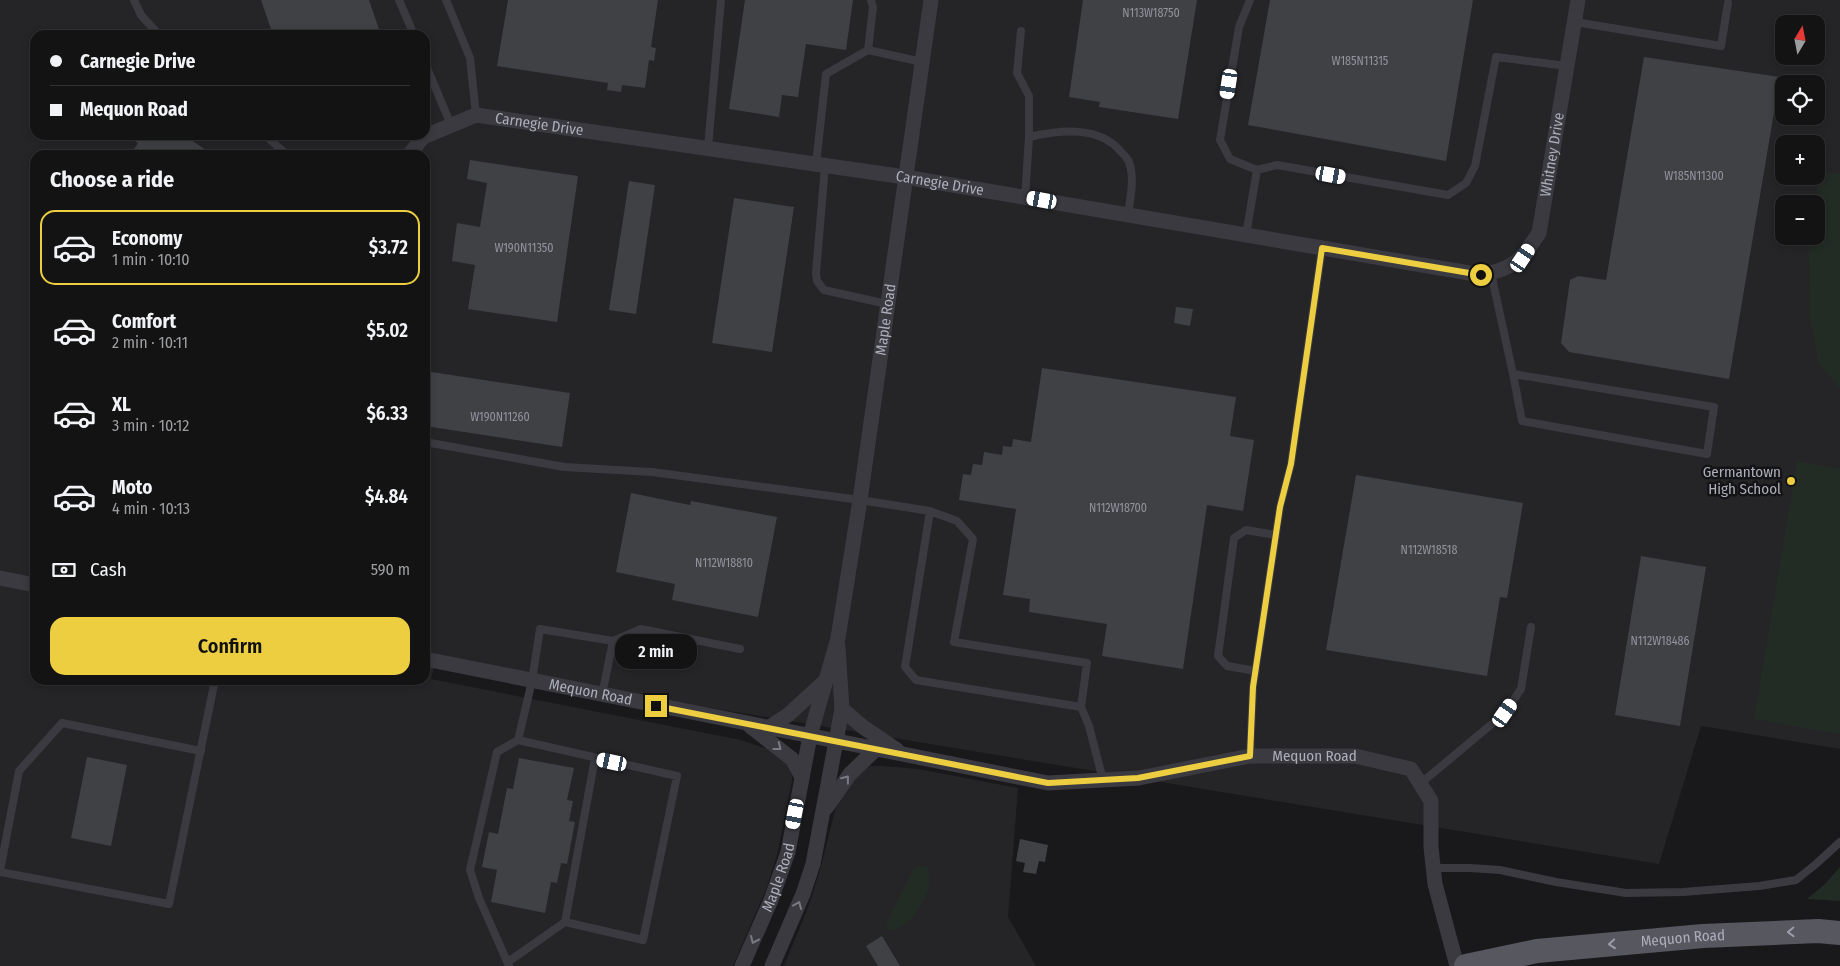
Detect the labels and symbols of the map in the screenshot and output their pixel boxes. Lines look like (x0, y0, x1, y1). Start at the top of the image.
house number: N113W18750 (1122, 6, 1180, 20)
north arrow (1775, 15, 1825, 65)
house number: W185N11315 (1332, 54, 1389, 68)
car (1219, 68, 1238, 100)
street label: Carnegie Drive (494, 109, 584, 139)
street label: Whitney Drive (1536, 111, 1568, 198)
car (1314, 165, 1347, 185)
street label: Carnegie Drive (895, 167, 985, 199)
house number: W185N11300 (1664, 169, 1724, 183)
car (1025, 190, 1058, 210)
house number: W190N11350 (494, 241, 554, 255)
car (1508, 241, 1537, 275)
route start (1470, 264, 1492, 286)
street label: Maple Road (872, 283, 900, 356)
house number: W190N11260 (470, 410, 530, 424)
place label: Germantown High School (1703, 463, 1781, 498)
marker: Germantown High School (1785, 475, 1797, 487)
house number: N112W18700 (1089, 501, 1147, 515)
house number: N112W18518 (1401, 543, 1457, 557)
house number: N112W18810 (695, 556, 753, 570)
callout: 2 min (615, 634, 697, 668)
house number: N112W18486 (1631, 634, 1690, 648)
street label: Mequon Road (548, 675, 634, 709)
route end (645, 695, 667, 717)
car (1490, 696, 1519, 730)
one-way arrow (772, 742, 781, 750)
street label: Mequon Road (1272, 747, 1357, 765)
car (595, 752, 628, 772)
one-way arrow (840, 775, 849, 785)
car (784, 798, 805, 830)
street label: Maple Road (758, 841, 799, 915)
one-way arrow (792, 901, 803, 910)
street label: Mequon Road (1640, 926, 1725, 951)
one-way arrow (1787, 927, 1795, 938)
one-way arrow (749, 935, 760, 944)
one-way arrow (1607, 938, 1615, 949)

